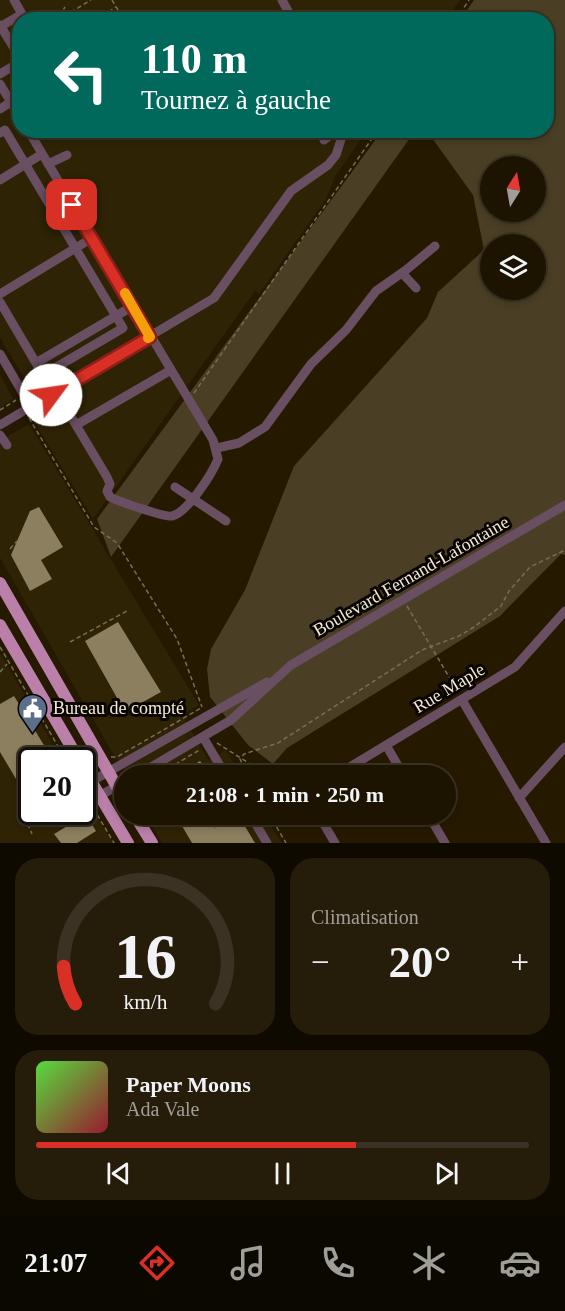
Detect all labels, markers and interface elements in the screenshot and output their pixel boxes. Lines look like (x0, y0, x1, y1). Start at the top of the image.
icon: left (42, 36, 120, 114)
text: 110 m (141, 36, 247, 82)
text: Tournez à gauche (141, 85, 331, 115)
north arrow (480, 156, 546, 222)
map controls (480, 156, 546, 300)
pin (46, 179, 97, 230)
icon: arrive (55, 188, 88, 221)
button: layers (480, 234, 546, 300)
position arrow (19, 363, 83, 427)
street label: Boulevard Fernand-Lafontaine (310, 512, 512, 640)
street label: Rue Maple (410, 659, 488, 717)
public building icon: Bureau de compté (16, 692, 48, 734)
place label: Bureau de compté (53, 698, 184, 718)
speed limit sign: 20 (18, 747, 96, 825)
text: 21:08 · 1 min · 250 m (186, 782, 384, 807)
text: Climatisation (311, 906, 419, 928)
text: 16 (114, 922, 176, 991)
text: 20° (389, 937, 452, 987)
text: − (311, 944, 330, 980)
text: + (510, 944, 529, 980)
text: km/h (123, 990, 167, 1014)
text: Paper Moons (126, 1072, 251, 1097)
text: Ada Vale (126, 1098, 200, 1120)
icon: previous (102, 1157, 135, 1190)
icon: pause (266, 1157, 299, 1190)
icon: next (430, 1157, 463, 1190)
icon: directions (136, 1242, 178, 1284)
icon: music (227, 1242, 269, 1284)
icon: phone (317, 1242, 359, 1284)
icon: climate (408, 1242, 450, 1284)
icon: car (499, 1242, 541, 1284)
text: 21:07 (24, 1248, 87, 1278)

